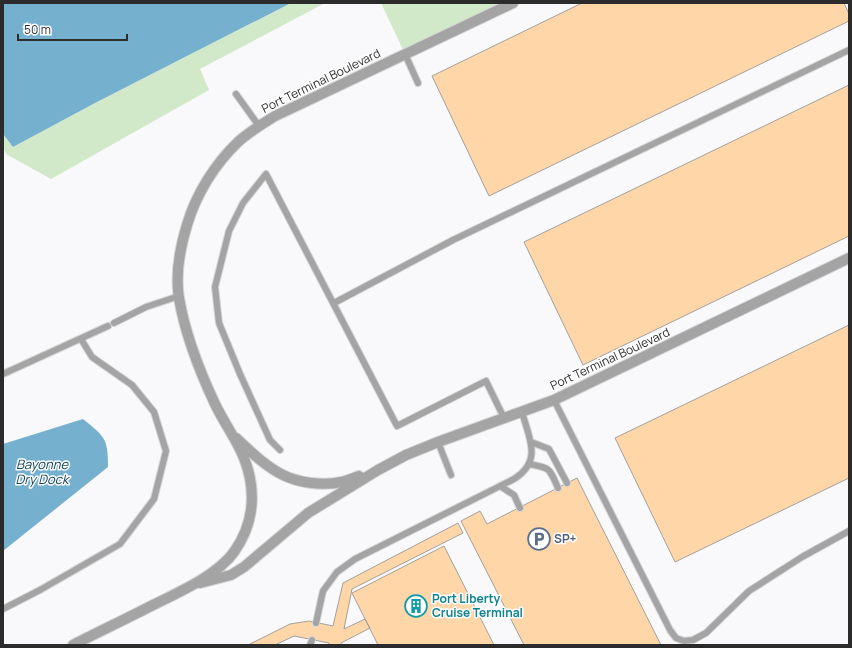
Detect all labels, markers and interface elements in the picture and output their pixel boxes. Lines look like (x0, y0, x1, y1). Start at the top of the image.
scale bar (18, 16, 127, 42)
text: 50 m (24, 21, 51, 38)
street label: Port Terminal Boulevard (259, 44, 383, 117)
street label: Port Terminal Boulevard (547, 323, 672, 394)
water label: Bayonne Dry Dock (16, 455, 71, 488)
parking icon: SP+ (526, 526, 552, 552)
place label: SP+ (554, 530, 577, 547)
place label: Port Liberty Cruise Terminal (432, 590, 523, 621)
building icon: Port Liberty Cruise Terminal (403, 593, 429, 619)

